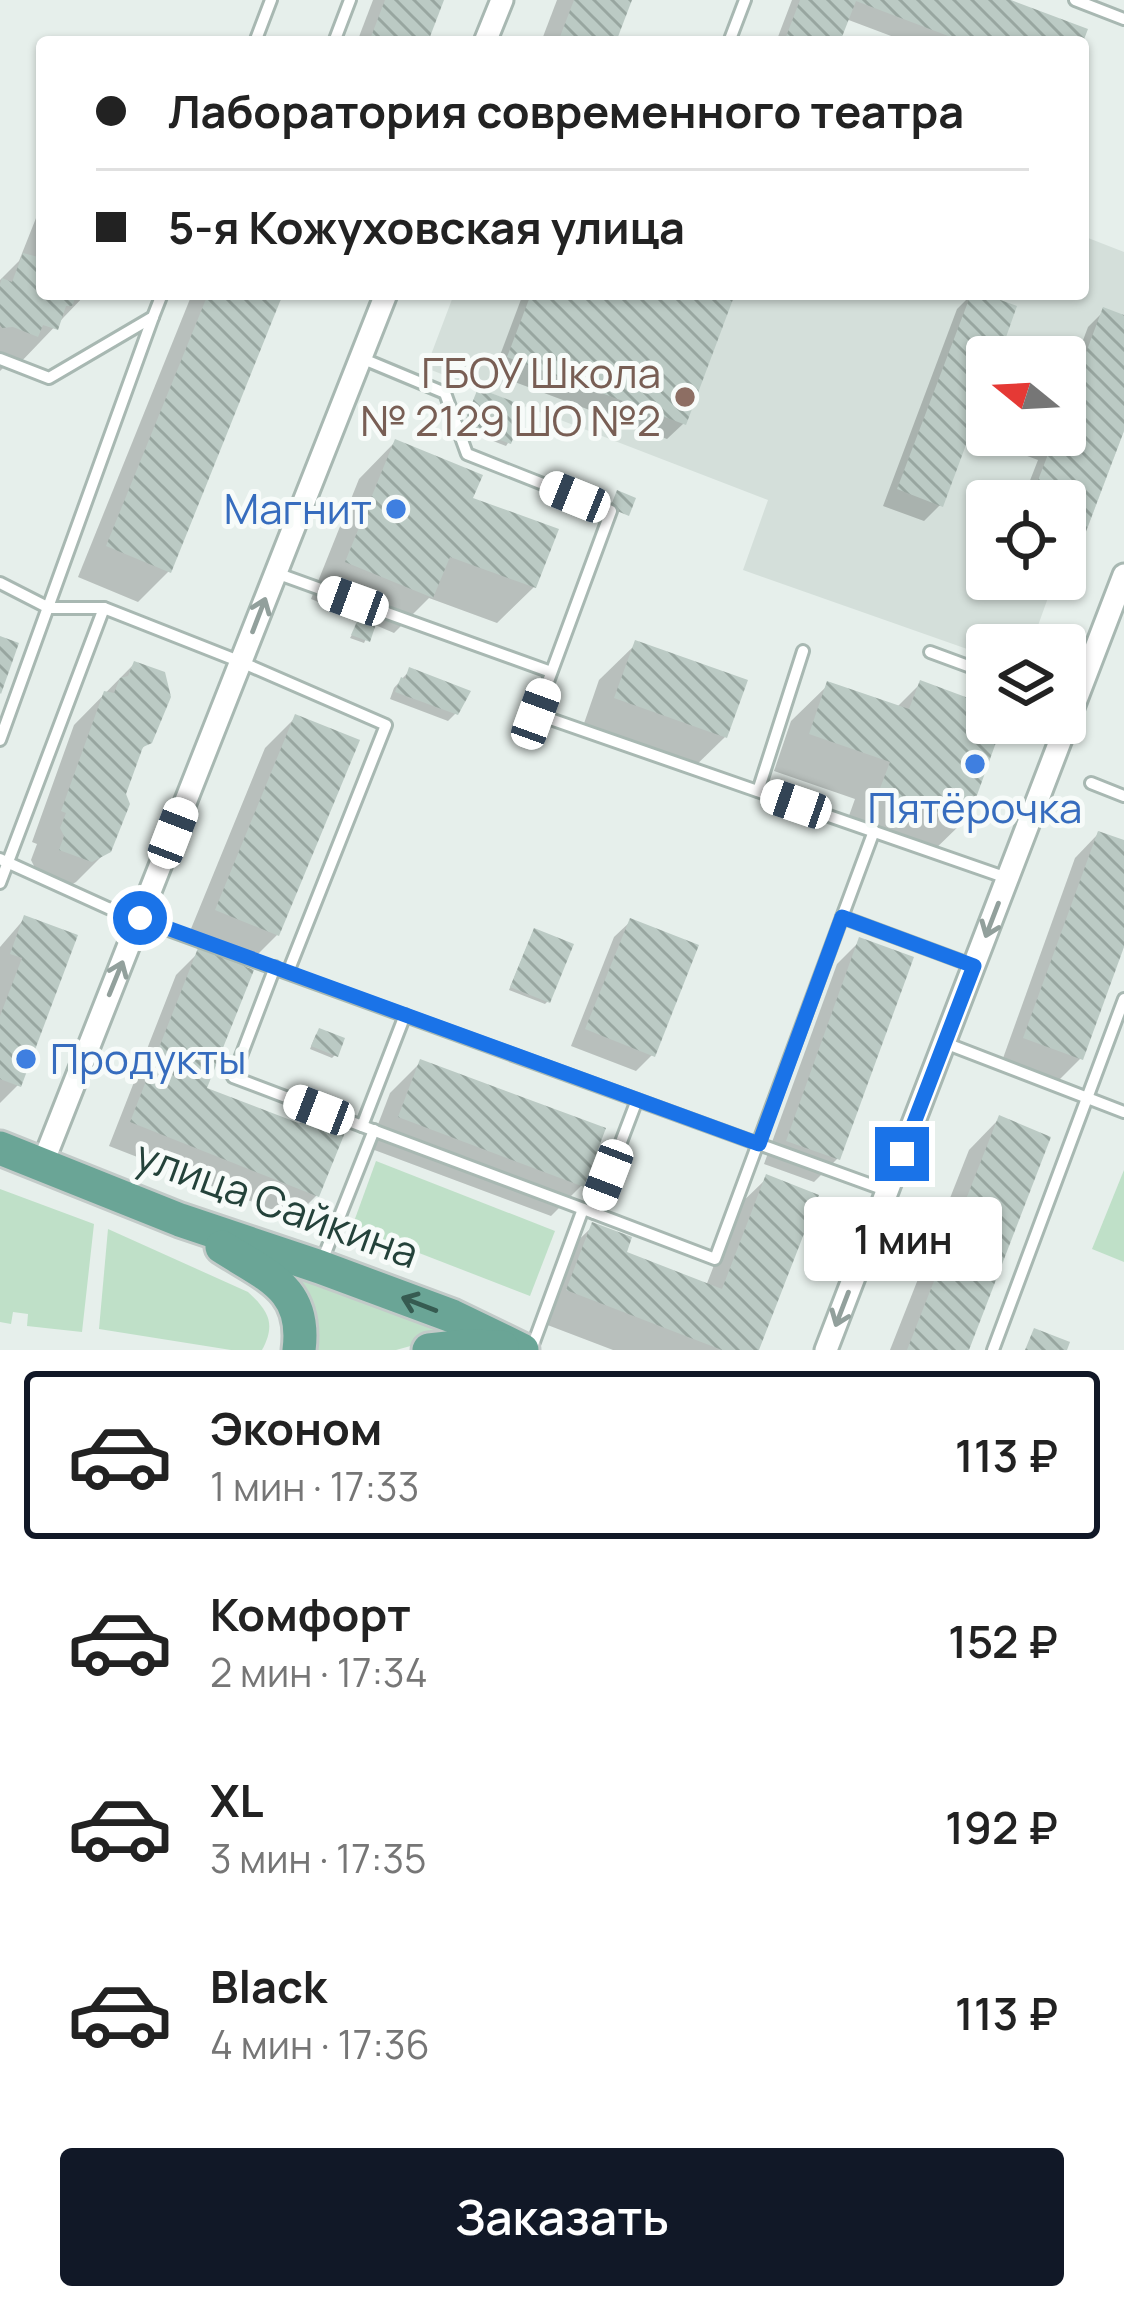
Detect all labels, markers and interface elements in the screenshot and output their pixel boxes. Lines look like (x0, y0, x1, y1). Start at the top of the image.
text: Лаборатория современного театра (168, 80, 964, 142)
text: 5-я Кожуховская улица (168, 196, 685, 258)
north arrow (966, 336, 1086, 456)
map controls (966, 336, 1086, 744)
place label: ГБОУ Школа № 2129 ШО №2 (360, 343, 661, 449)
marker: ГБОУ Школа № 2129 ШО №2 (672, 384, 698, 410)
car (535, 467, 615, 527)
place label: Магнит (224, 479, 372, 537)
button: locate (966, 480, 1086, 600)
marker: Магнит (383, 496, 409, 522)
car (313, 572, 393, 630)
one-way arrow (250, 597, 272, 634)
button: layers (966, 624, 1086, 744)
car (507, 674, 565, 754)
marker: Пятёрочка (962, 751, 988, 777)
car (756, 775, 836, 833)
place label: Пятёрочка (868, 778, 1082, 836)
car (143, 793, 203, 873)
route start (113, 891, 167, 945)
one-way arrow (979, 900, 1001, 937)
one-way arrow (107, 960, 128, 997)
place label: Продукты (50, 1029, 246, 1087)
marker: Продукты (13, 1046, 39, 1072)
car (279, 1080, 359, 1140)
street label: улица Сайкина (128, 1125, 427, 1281)
route end (875, 1127, 929, 1181)
car (578, 1135, 638, 1215)
callout: 1 мин (803, 1196, 1001, 1280)
text: 1 мин (853, 1212, 953, 1266)
one-way arrow (830, 1289, 852, 1326)
one-way arrow (401, 1292, 438, 1313)
text: Эконом (210, 1397, 382, 1459)
icon: car (66, 1401, 174, 1509)
text: 113 ₽ (955, 1424, 1058, 1486)
text: 1 мин · 17:33 (210, 1459, 419, 1513)
text: Комфорт (210, 1583, 411, 1645)
icon: car (66, 1587, 174, 1695)
text: 152 ₽ (948, 1610, 1058, 1672)
text: 2 мин · 17:34 (210, 1645, 428, 1699)
text: XL (210, 1769, 264, 1831)
icon: car (66, 1773, 174, 1881)
text: 192 ₽ (945, 1796, 1058, 1858)
text: 3 мин · 17:35 (210, 1831, 427, 1885)
text: Black (210, 1955, 327, 2017)
icon: car (66, 1959, 174, 2067)
text: 113 ₽ (955, 1982, 1058, 2044)
text: 4 мин · 17:36 (210, 2017, 430, 2071)
button: Заказать (60, 2148, 1064, 2286)

